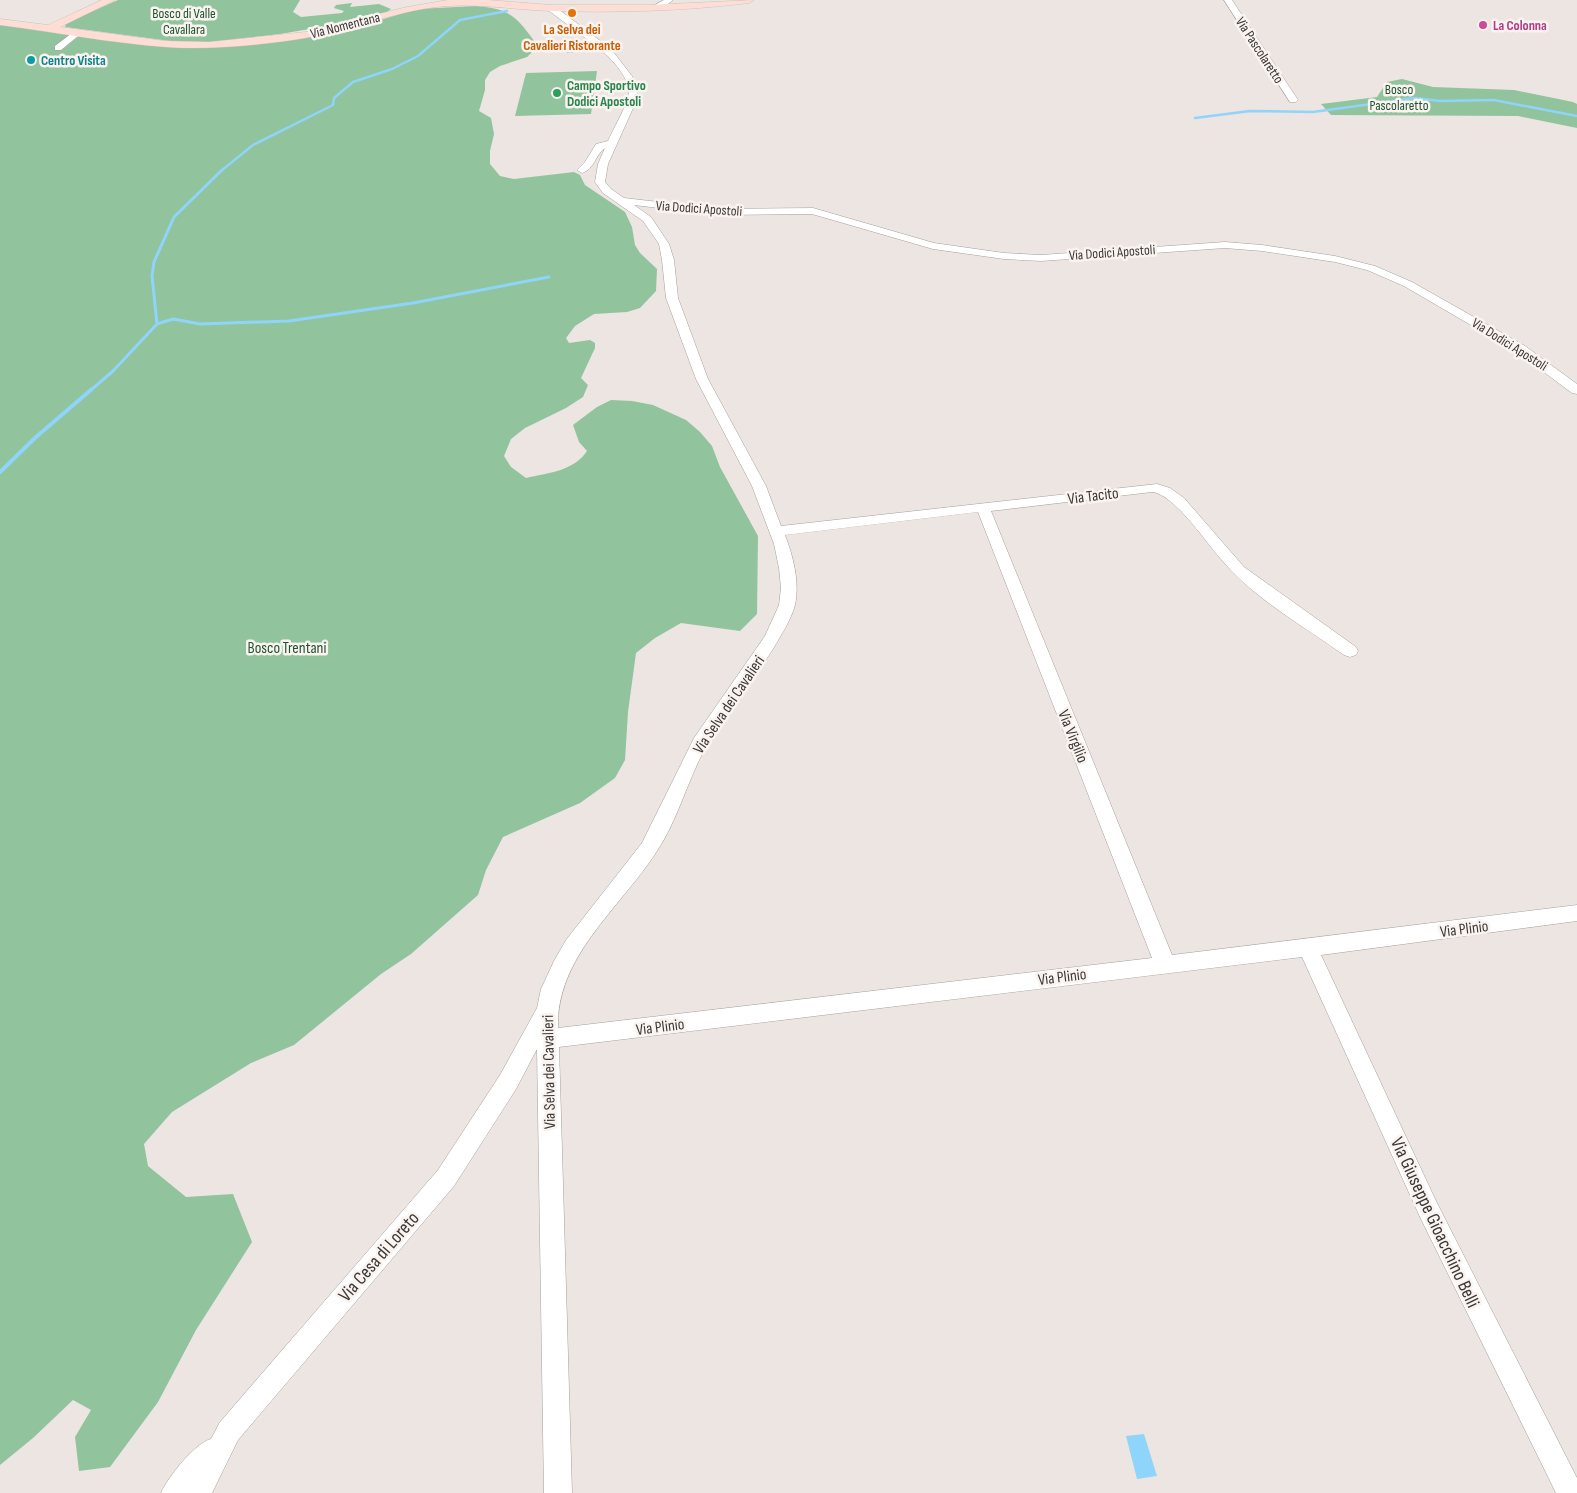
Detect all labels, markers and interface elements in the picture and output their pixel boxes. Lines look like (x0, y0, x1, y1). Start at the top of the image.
park label: Bosco di Valle Cavallara (152, 5, 216, 38)
marker: La Selva dei Cavalieri Ristorante (566, 7, 578, 19)
street label: Via Nomentana (309, 9, 382, 42)
street label: Via Pascolaretto (1232, 14, 1287, 87)
place label: La Colonna (1493, 17, 1547, 34)
marker: La Colonna (1477, 19, 1489, 31)
place label: La Selva dei Cavalieri Ristorante (523, 21, 621, 54)
place label: Centro Visita (41, 52, 106, 69)
marker: Centro Visita (25, 54, 37, 66)
place label: Campo Sportivo Dodici Apostoli (567, 77, 646, 110)
park label: Bosco Pascolaretto (1369, 81, 1429, 114)
marker: Campo Sportivo Dodici Apostoli (551, 87, 563, 99)
street label: Via Dodici Apostoli (655, 197, 743, 220)
street label: Via Dodici Apostoli (1068, 241, 1156, 264)
street label: Via Dodici Apostoli (1469, 314, 1551, 375)
street label: Via Tacito (1067, 484, 1120, 509)
park label: Bosco Trentani (248, 639, 326, 658)
street label: Via Selva dei Cavalieri (689, 652, 769, 758)
street label: Via Virgilio (1053, 707, 1092, 766)
street label: Via Plinio (1439, 917, 1489, 942)
street label: Via Plinio (1037, 965, 1087, 990)
street label: Via Selva dei Cavalieri (539, 1015, 560, 1129)
street label: Via Plinio (635, 1015, 685, 1040)
street label: Via Giuseppe Gioacchino Belli (1385, 1134, 1484, 1312)
street label: Via Cesa di Loreto (334, 1207, 424, 1307)

